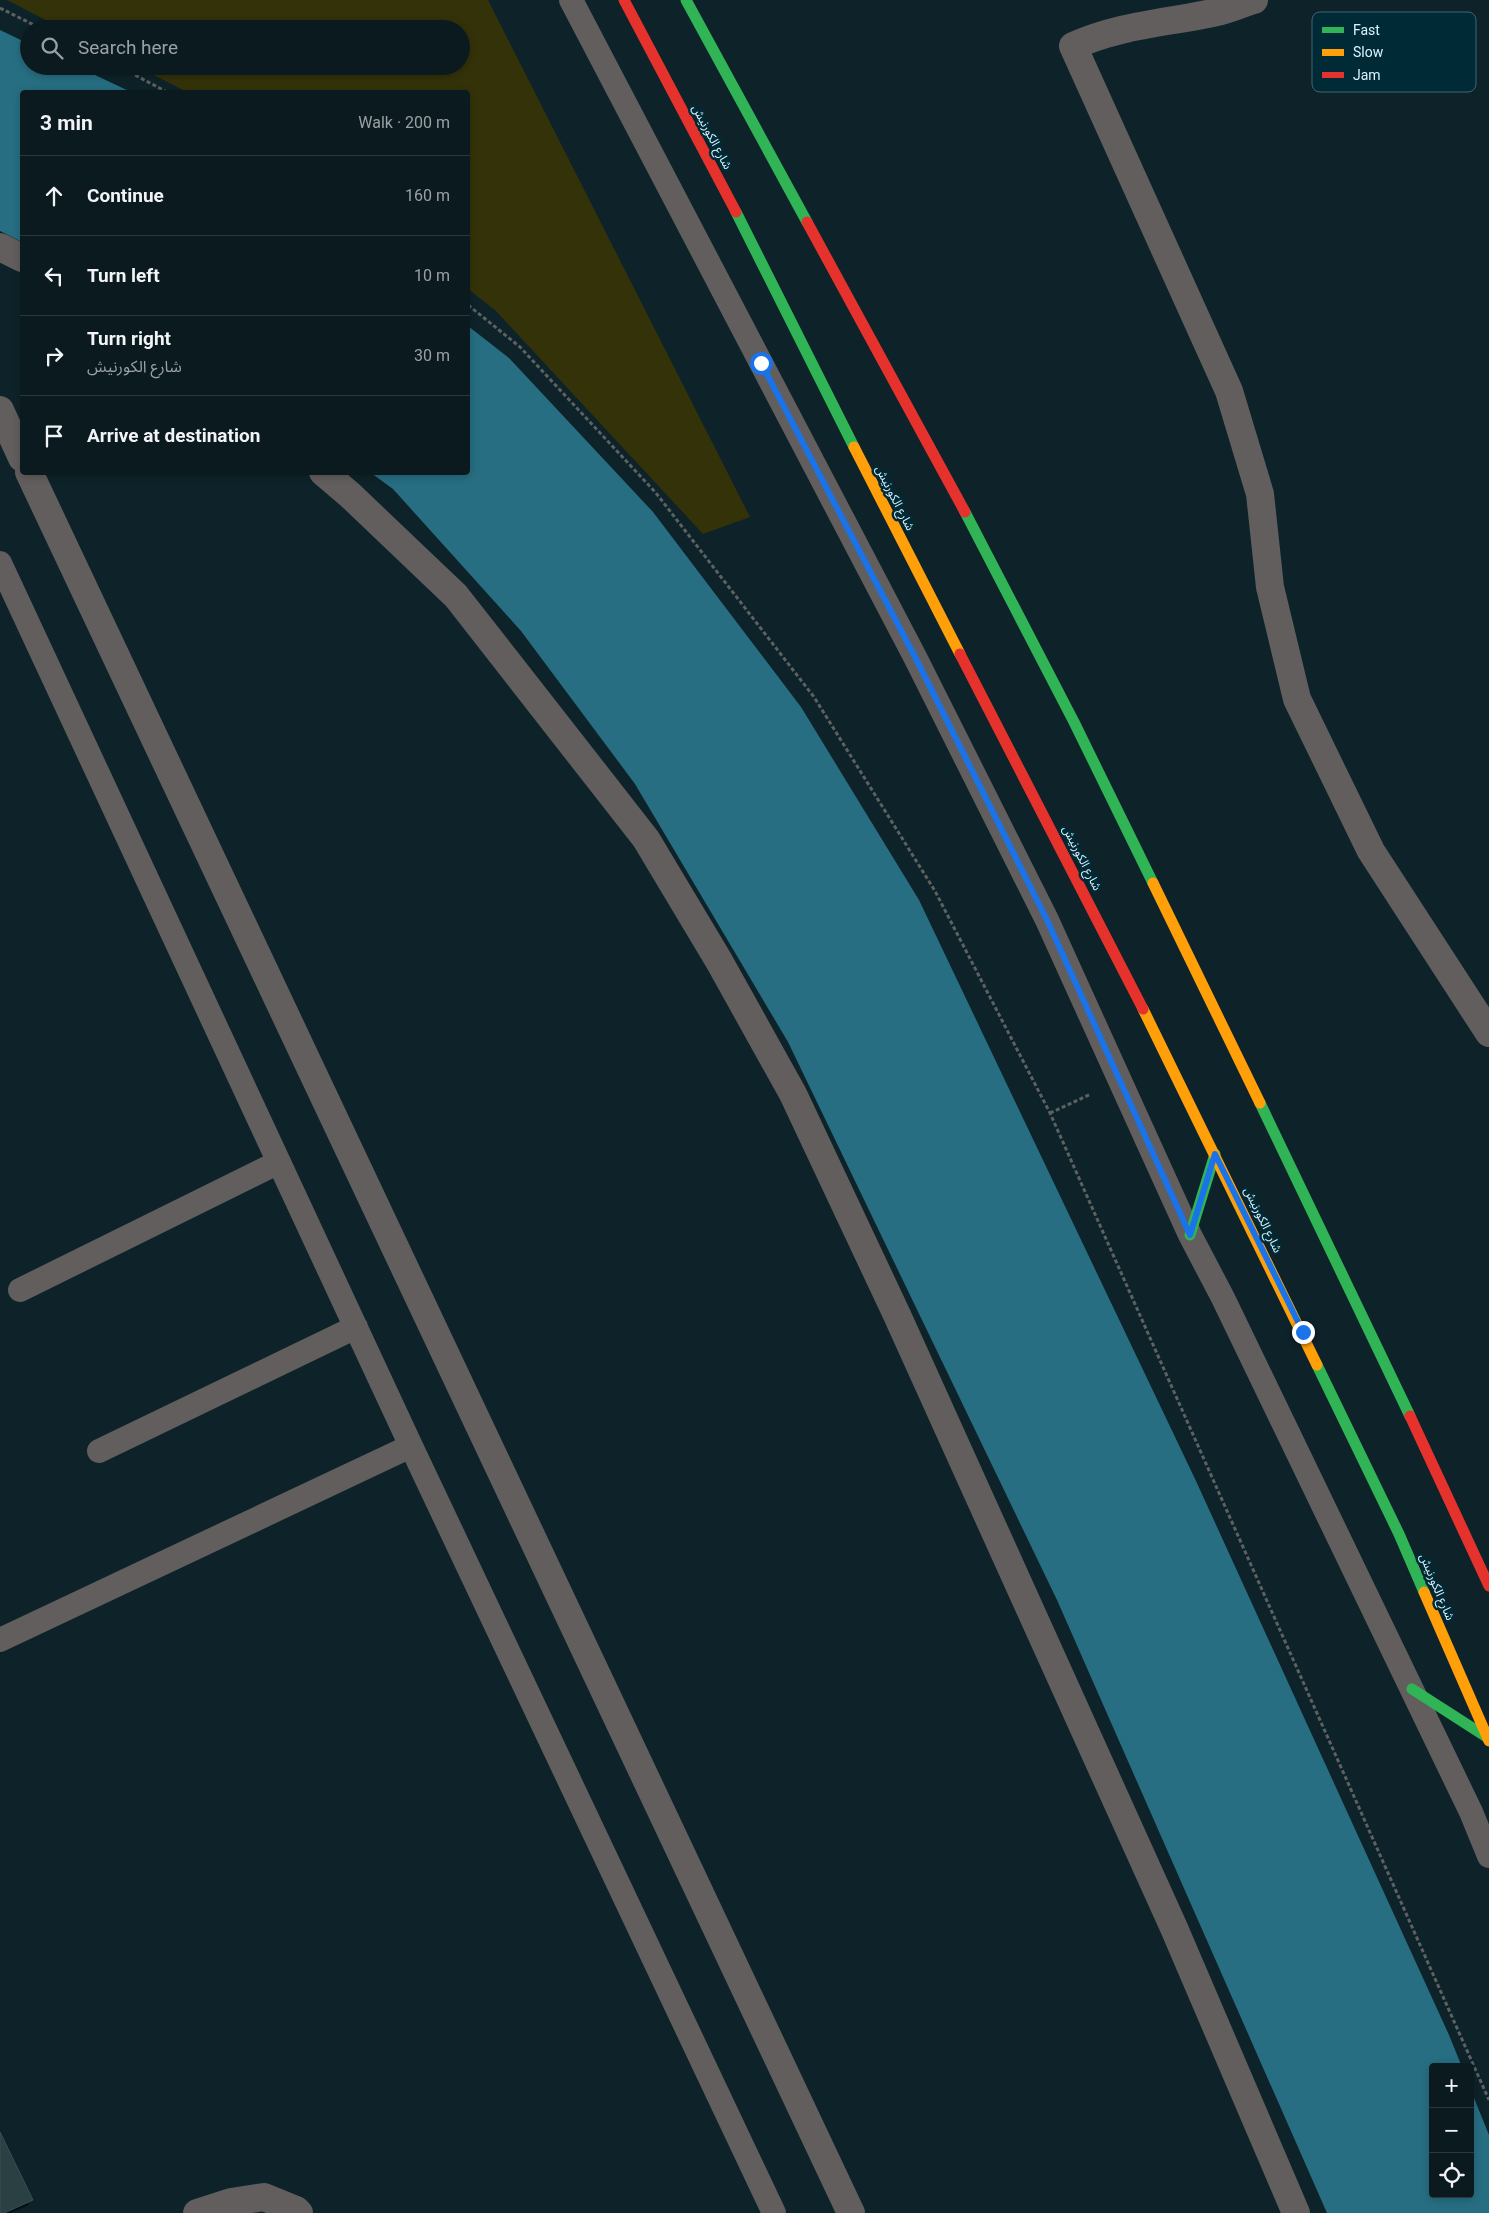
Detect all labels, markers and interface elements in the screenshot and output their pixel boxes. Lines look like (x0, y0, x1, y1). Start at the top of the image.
legend (1312, 12, 1476, 92)
search box (20, 20, 470, 75)
text: Fast (1353, 22, 1380, 38)
icon: search (38, 34, 66, 62)
text: Search here (78, 36, 178, 59)
text: Slow (1353, 44, 1384, 60)
text: Jam (1353, 67, 1381, 83)
street label: شارع الكورنيش (687, 102, 735, 173)
text: 3 min (40, 111, 93, 135)
text: Walk · 200 m (358, 113, 450, 132)
icon: ahead (40, 182, 68, 210)
text: Continue (87, 184, 164, 207)
text: 160 m (405, 186, 450, 205)
icon: left (40, 262, 68, 290)
text: Turn left (87, 264, 160, 287)
text: 10 m (414, 266, 450, 285)
text: Turn right (87, 327, 171, 350)
icon: right (40, 342, 68, 370)
text: 30 m (414, 346, 450, 365)
route start (750, 352, 773, 375)
text: شارع الكورنيش (87, 357, 182, 376)
icon: arrive (40, 422, 68, 450)
text: Arrive at destination (87, 424, 260, 447)
street label: شارع الكورنيش (871, 463, 917, 534)
street label: شارع الكورنيش (1058, 823, 1104, 894)
street label: شارع الكورنيش (1239, 1185, 1285, 1256)
route end (1292, 1321, 1315, 1344)
street label: شارع الكورنيش (1415, 1552, 1457, 1623)
map controls (1429, 2063, 1474, 2198)
button: + (1429, 2063, 1474, 2108)
button: − (1429, 2108, 1474, 2153)
button: locate (1429, 2153, 1474, 2198)

